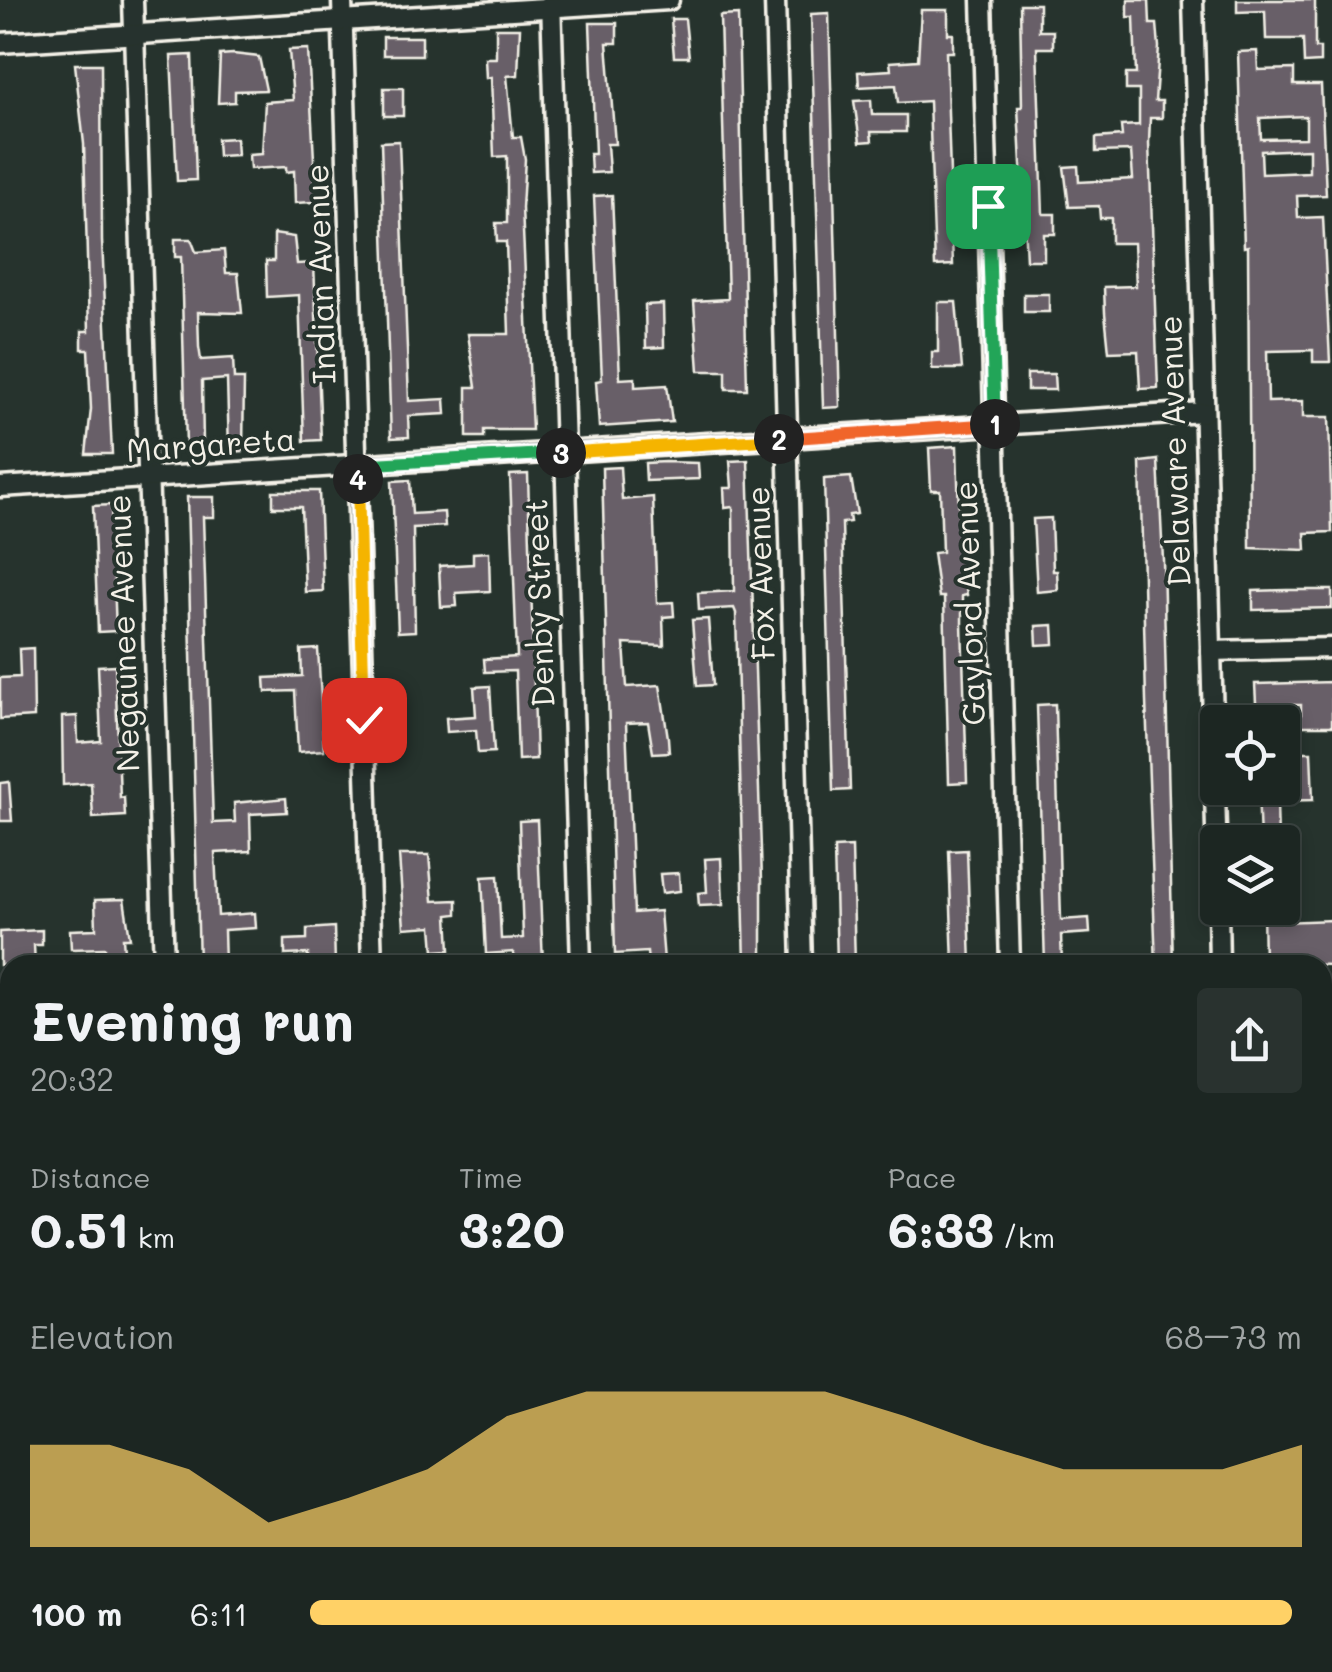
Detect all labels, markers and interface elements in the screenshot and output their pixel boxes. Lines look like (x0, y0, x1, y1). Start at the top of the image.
street label: Indian Avenue (294, 163, 344, 385)
pin (946, 164, 1031, 249)
icon: arrive (961, 179, 1016, 234)
street label: Delaware Avenue (1147, 315, 1199, 587)
pin: 1 (970, 399, 1020, 449)
text: 1 (989, 406, 1001, 442)
pin: 2 (754, 414, 804, 464)
street label: Margareta (125, 416, 297, 470)
text: 2 (771, 421, 787, 457)
pin: 3 (536, 428, 586, 478)
text: 3 (553, 435, 569, 471)
pin: 4 (333, 454, 383, 504)
text: 4 (349, 461, 367, 497)
street label: Gaylord Avenue (943, 480, 994, 726)
street label: Fox Avenue (735, 485, 783, 661)
street label: Negaunee Avenue (96, 494, 148, 773)
street label: Denby Street (513, 498, 564, 708)
pin (322, 678, 407, 763)
icon: check (337, 693, 392, 748)
map controls (1200, 705, 1300, 925)
button: locate (1200, 705, 1300, 805)
button: layers (1200, 825, 1300, 925)
text: Evening run (30, 983, 354, 1055)
button: share (1197, 988, 1302, 1093)
text: 20:32 (30, 1057, 114, 1099)
text: Distance (30, 1159, 151, 1195)
text: Time (459, 1159, 523, 1195)
text: Pace (888, 1159, 956, 1195)
text: 0.51 (30, 1195, 129, 1261)
text: 3:20 (459, 1195, 565, 1261)
text: 6:33 (888, 1195, 994, 1261)
text: km (129, 1219, 175, 1255)
text: /km (994, 1219, 1055, 1255)
text: Elevation (30, 1315, 174, 1357)
text: 68–73 m (1165, 1315, 1302, 1357)
text: 100 m (30, 1592, 122, 1634)
text: 6:11 (190, 1592, 248, 1634)

